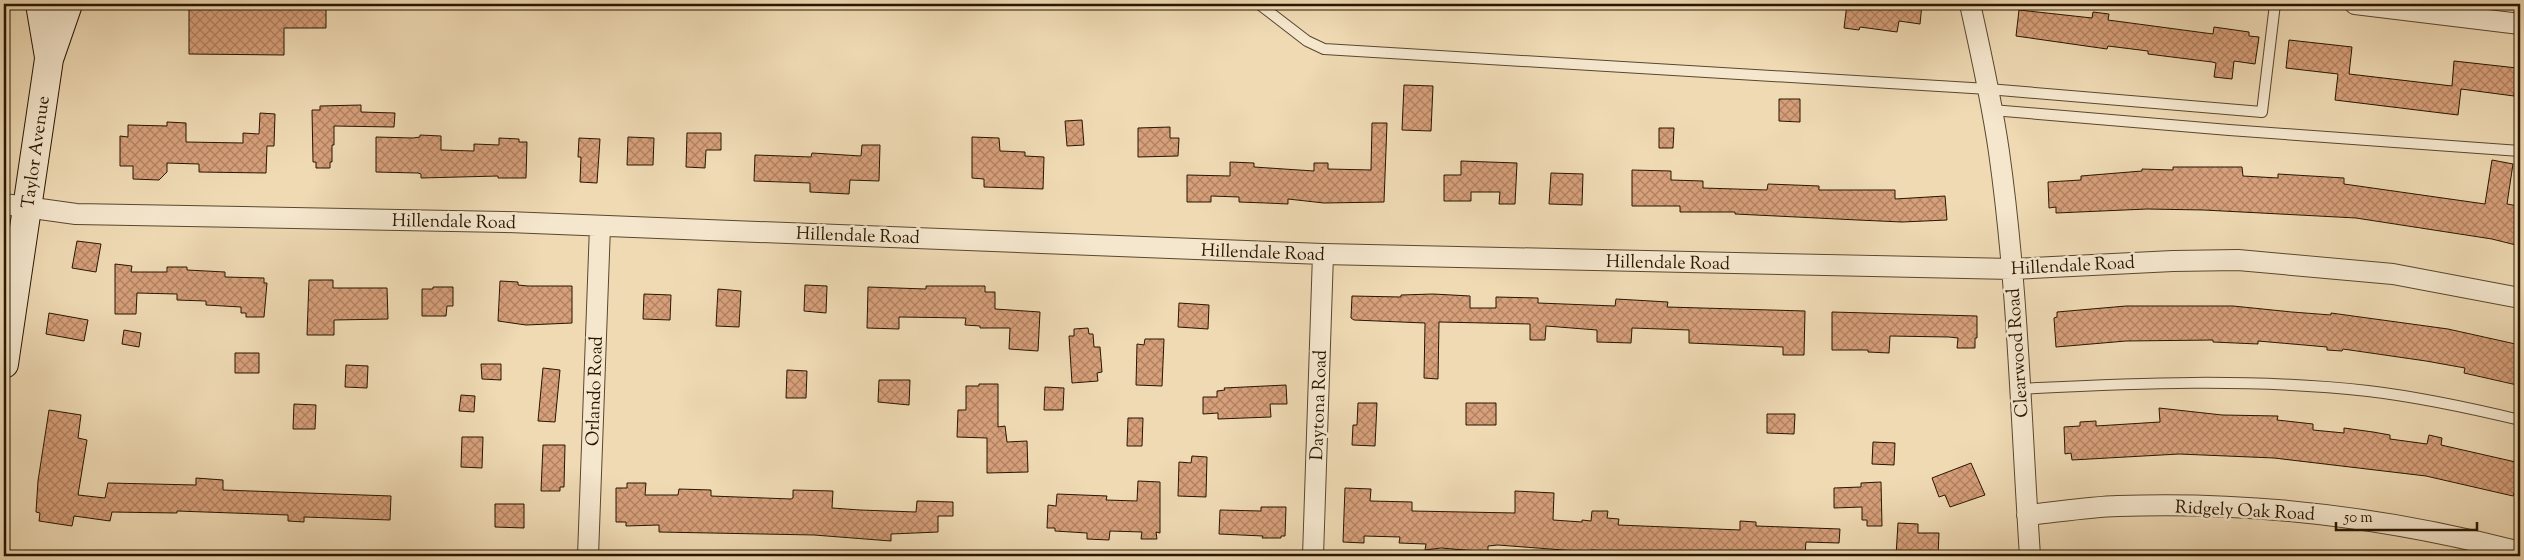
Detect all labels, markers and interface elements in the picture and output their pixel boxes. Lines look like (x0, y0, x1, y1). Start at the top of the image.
street label: Taylor Avenue (16, 94, 58, 210)
street label: Hillendale Road (392, 209, 516, 237)
street label: Hillendale Road (795, 222, 920, 252)
street label: Hillendale Road (1200, 239, 1325, 269)
street label: Hillendale Road (1606, 250, 1730, 278)
street label: Hillendale Road (2010, 251, 2136, 283)
street label: Clearwood Road (2002, 287, 2036, 418)
street label: Orlando Road (581, 336, 611, 446)
street label: Daytona Road (1305, 349, 1335, 461)
street label: Ridgely Oak Road (2174, 495, 2316, 529)
scale bar (2336, 500, 2478, 532)
text: 50 m (2343, 508, 2373, 529)

